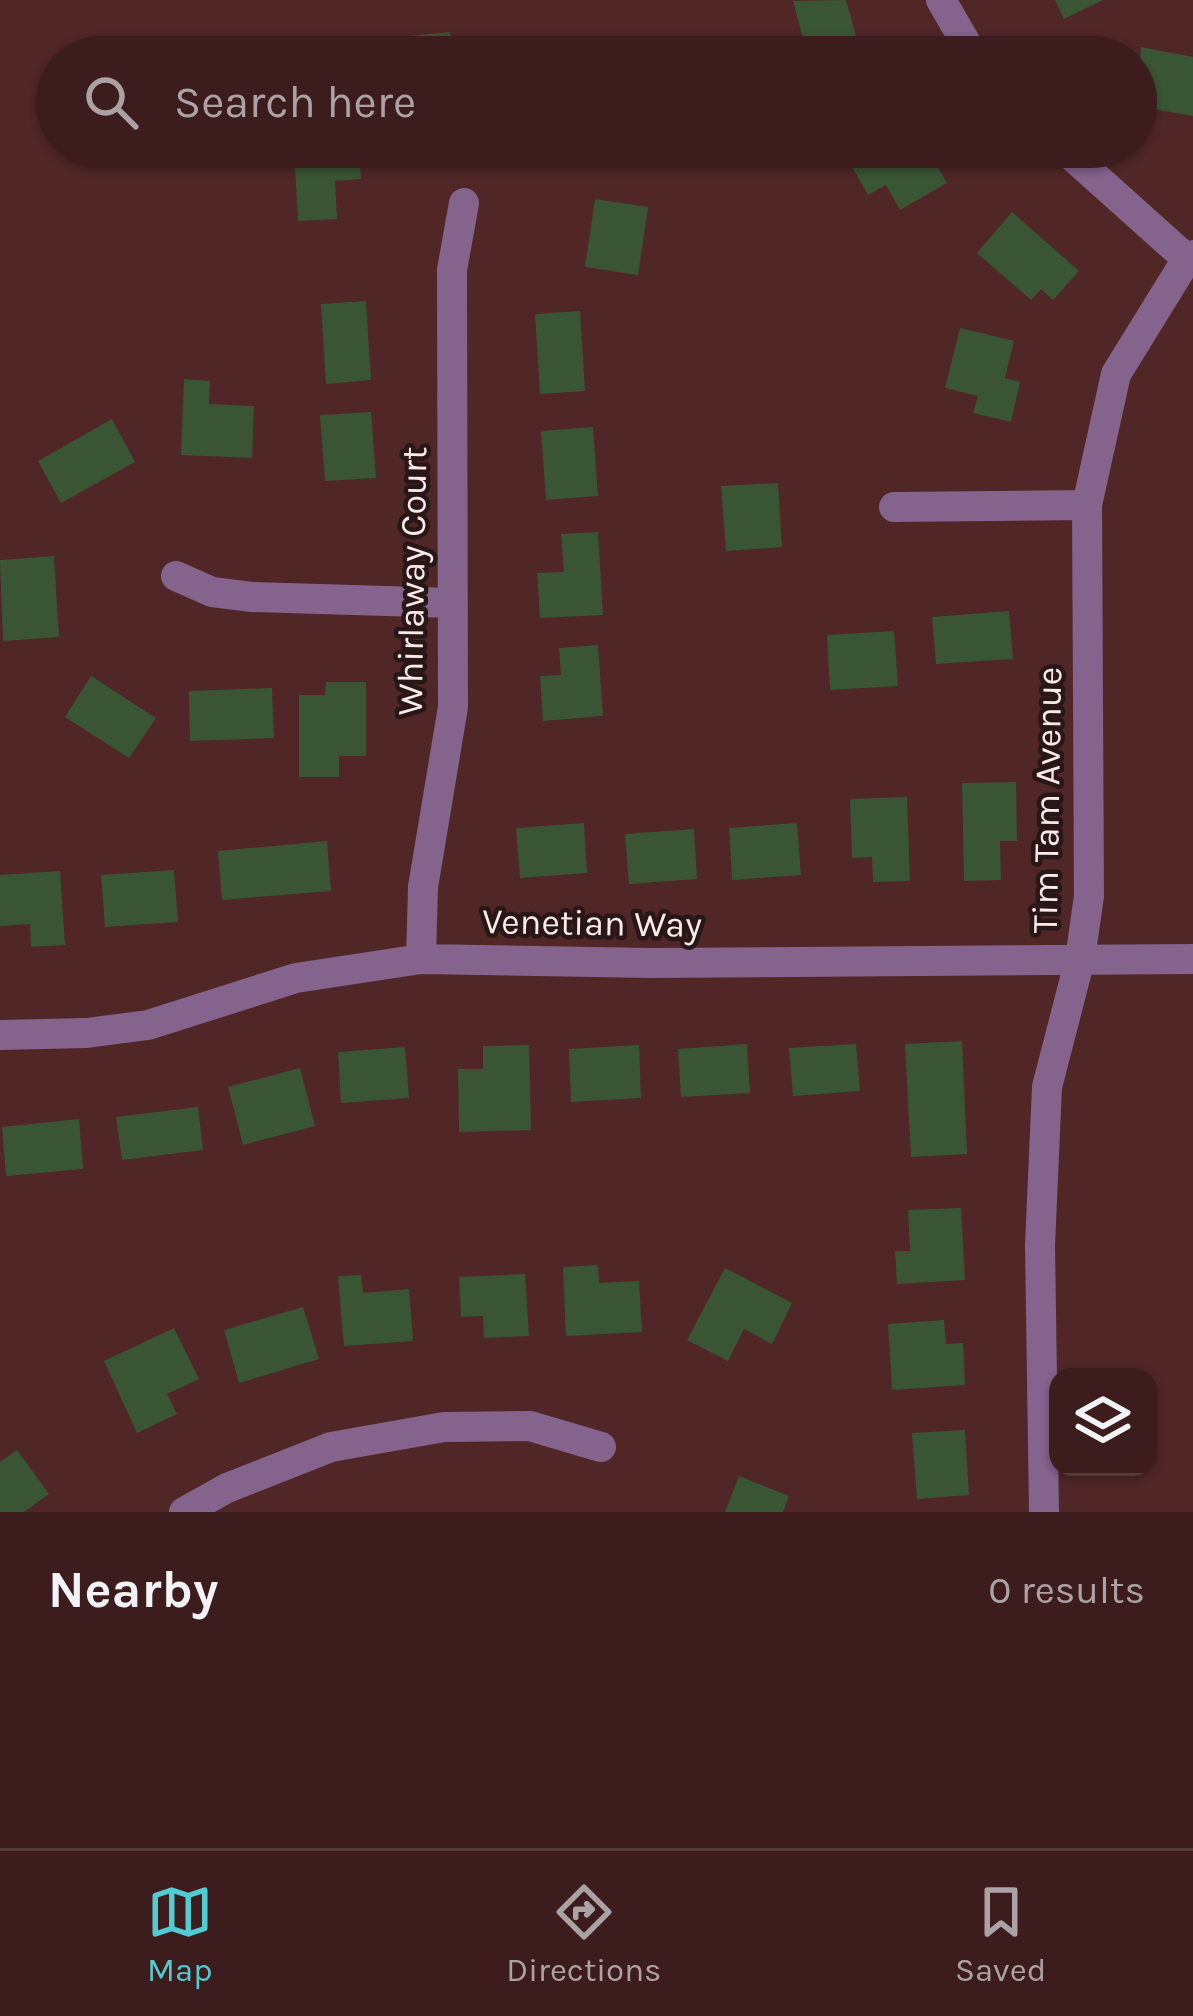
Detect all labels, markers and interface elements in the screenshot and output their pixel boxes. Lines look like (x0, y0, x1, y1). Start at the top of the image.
search box (36, 36, 1157, 168)
icon: search (78, 69, 144, 135)
text: Search here (174, 76, 416, 128)
street label: Whirlaway Court (389, 446, 435, 716)
street label: Tim Tam Avenue (1024, 666, 1070, 934)
street label: Venetian Way (482, 900, 702, 946)
map controls (1049, 1368, 1157, 1476)
button: layers (1049, 1368, 1157, 1476)
text: Nearby (48, 1560, 218, 1620)
text: 0 results (988, 1567, 1145, 1613)
tab: Map (147, 1879, 213, 1989)
tab: Directions (506, 1879, 661, 1989)
tab: Saved (955, 1879, 1046, 1989)

